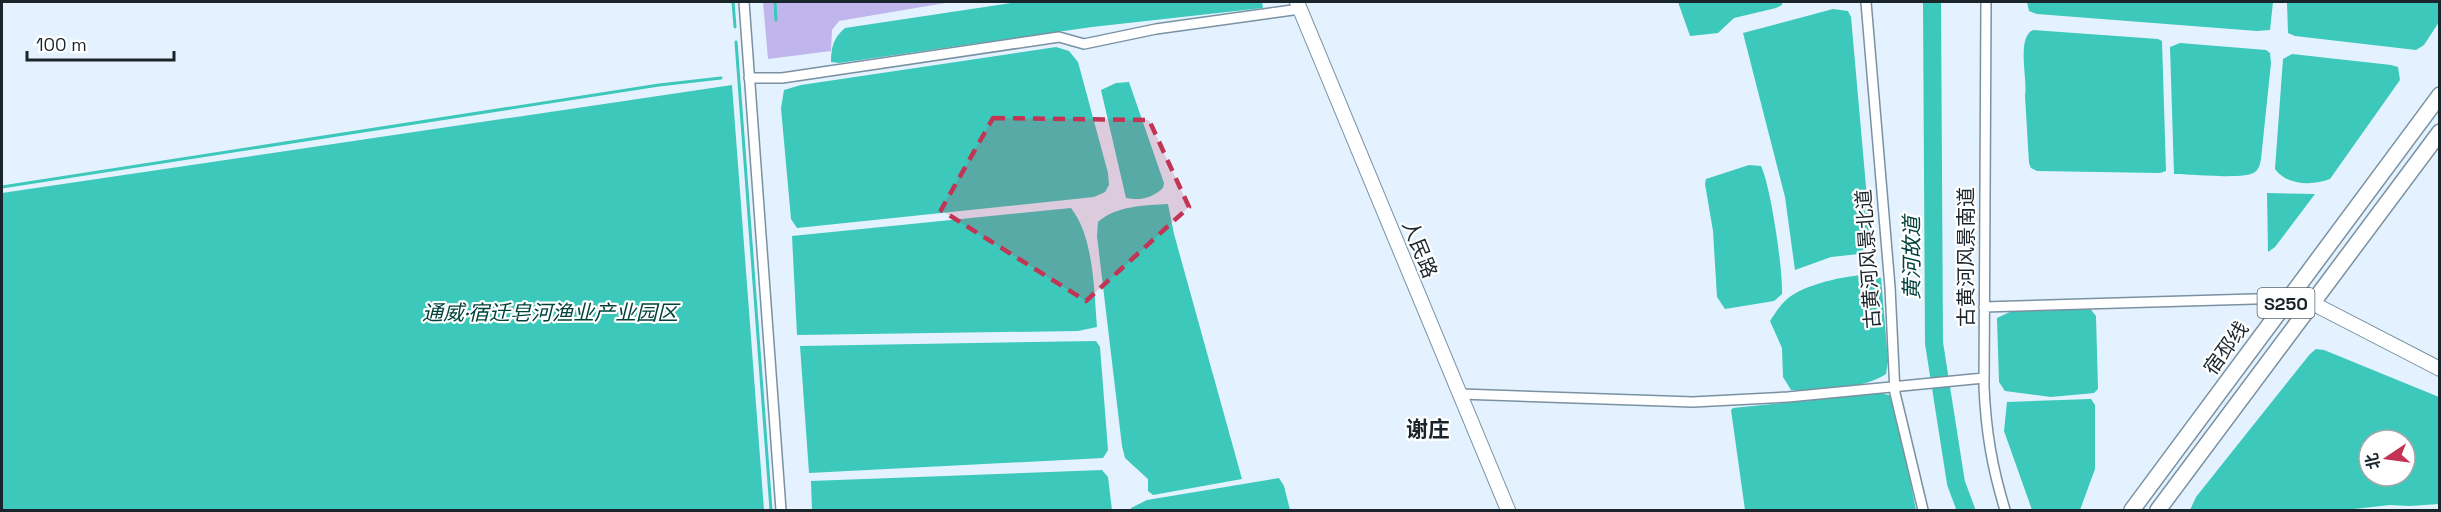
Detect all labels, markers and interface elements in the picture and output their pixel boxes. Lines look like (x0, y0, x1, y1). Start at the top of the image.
scale bar (27, 24, 174, 62)
text: 100 m (36, 33, 87, 56)
street label: 古黄河风景南道 (1953, 187, 1979, 327)
street label: 古黄河风景北道 (1850, 188, 1886, 330)
water label: 黄河故道 (1898, 213, 1925, 300)
street label: 人民路 (1397, 216, 1443, 282)
road number: S250 (2258, 288, 2314, 318)
water label: 通威·宿迁皂河渔业产业园区 (422, 299, 681, 326)
street label: 宿邳线 (2198, 316, 2254, 380)
district label: 谢庄 (1406, 415, 1450, 443)
north arrow (2357, 428, 2417, 488)
text: 北 (2361, 451, 2385, 471)

